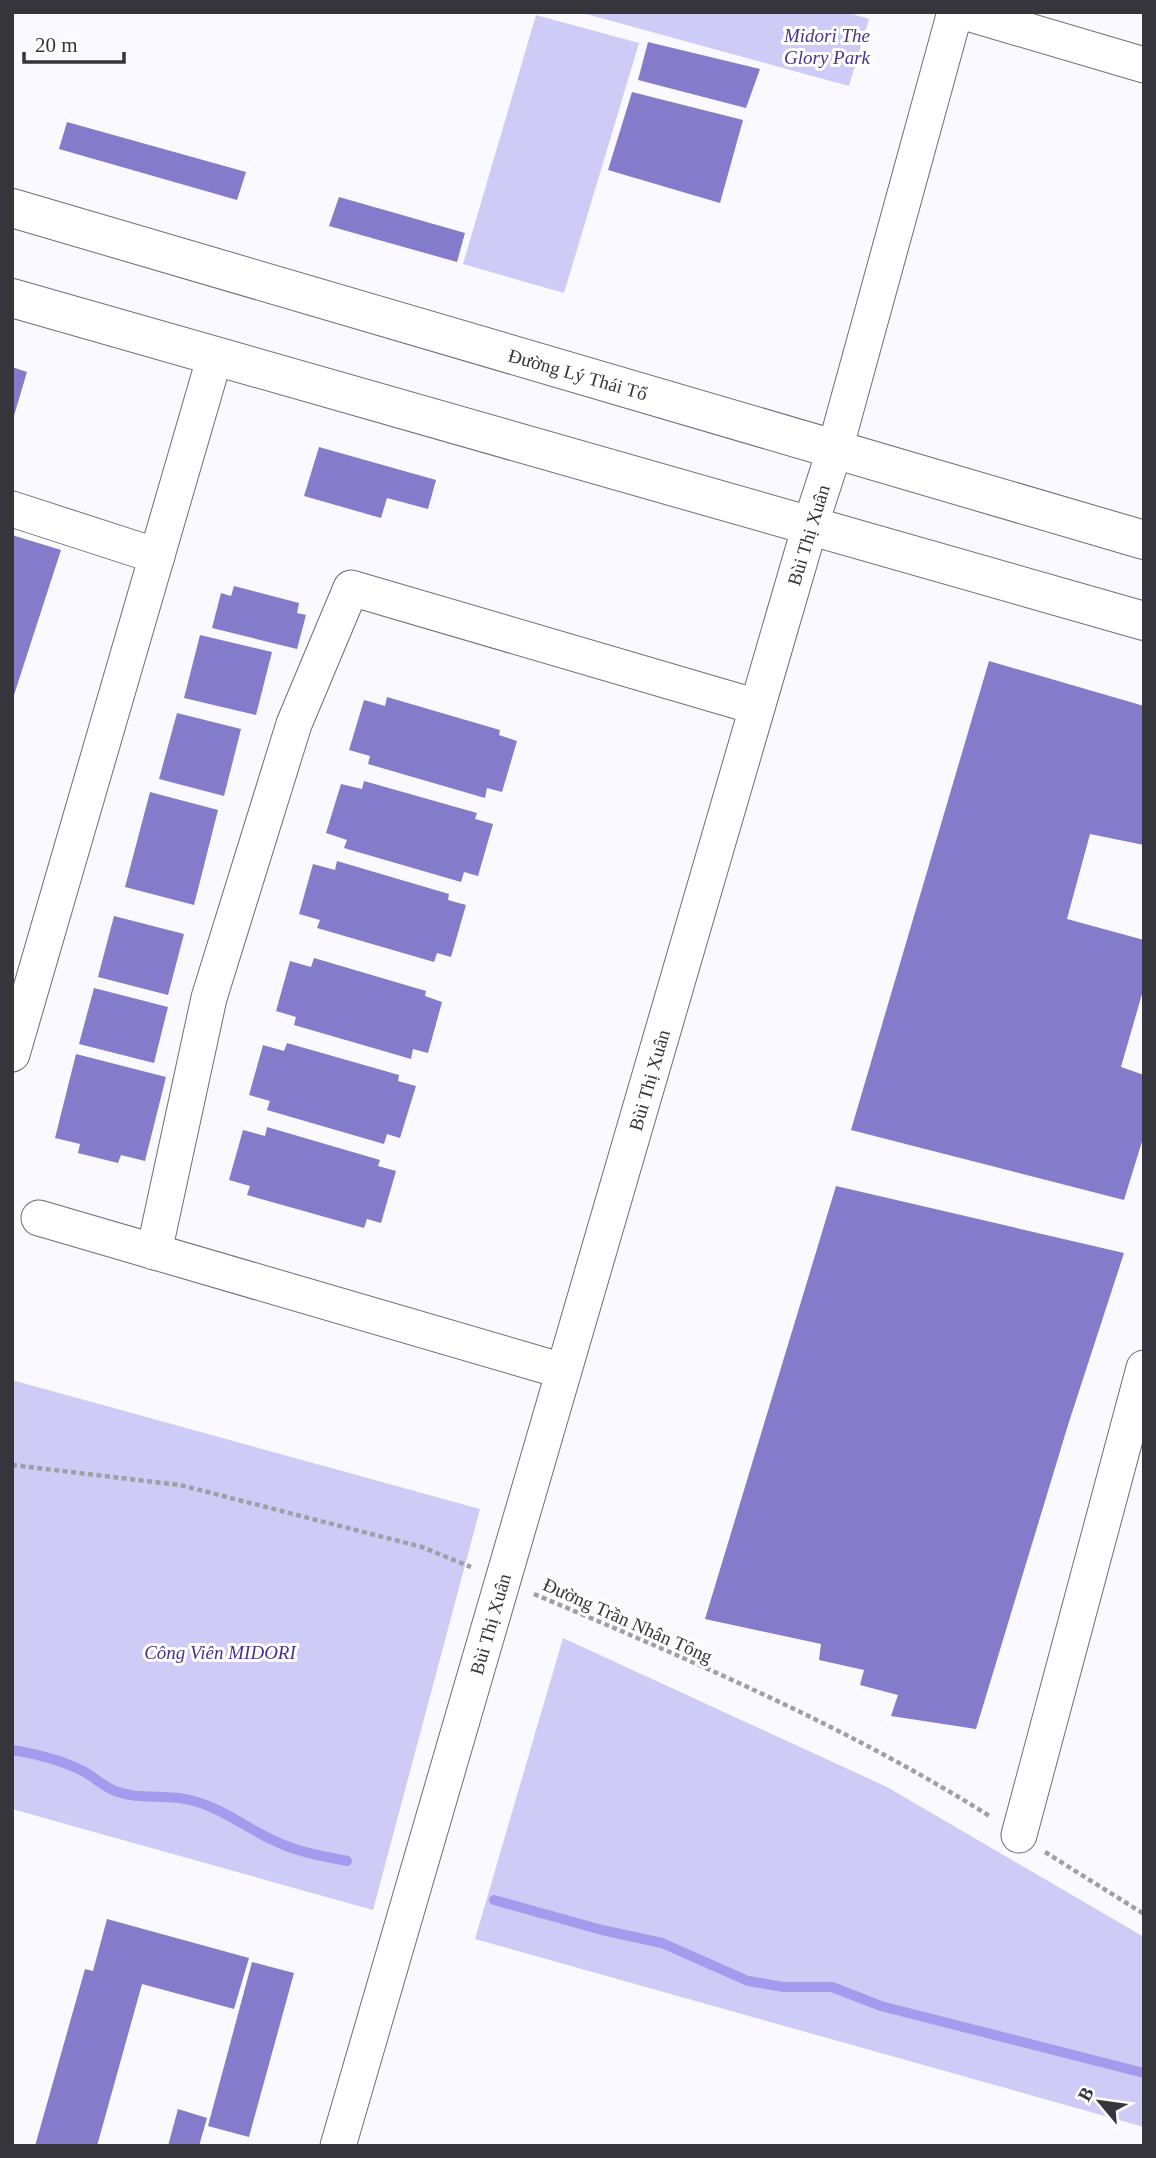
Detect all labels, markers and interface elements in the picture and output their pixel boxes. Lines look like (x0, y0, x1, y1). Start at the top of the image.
scale bar (24, 21, 124, 65)
park label: Midori The Glory Park (783, 25, 871, 68)
text: 20 m (35, 33, 78, 57)
street label: Đường Lý Thái Tổ (506, 345, 650, 404)
street label: Bùi Thị Xuân (783, 482, 834, 588)
street label: Bùi Thị Xuân (625, 1027, 674, 1133)
street label: Bùi Thị Xuân (466, 1571, 515, 1677)
street label: Đường Trần Nhân Tông (540, 1574, 716, 1667)
park label: Công Viên MIDORI (144, 1642, 297, 1663)
north arrow (1065, 2067, 1135, 2137)
text: B (1073, 2083, 1098, 2105)

